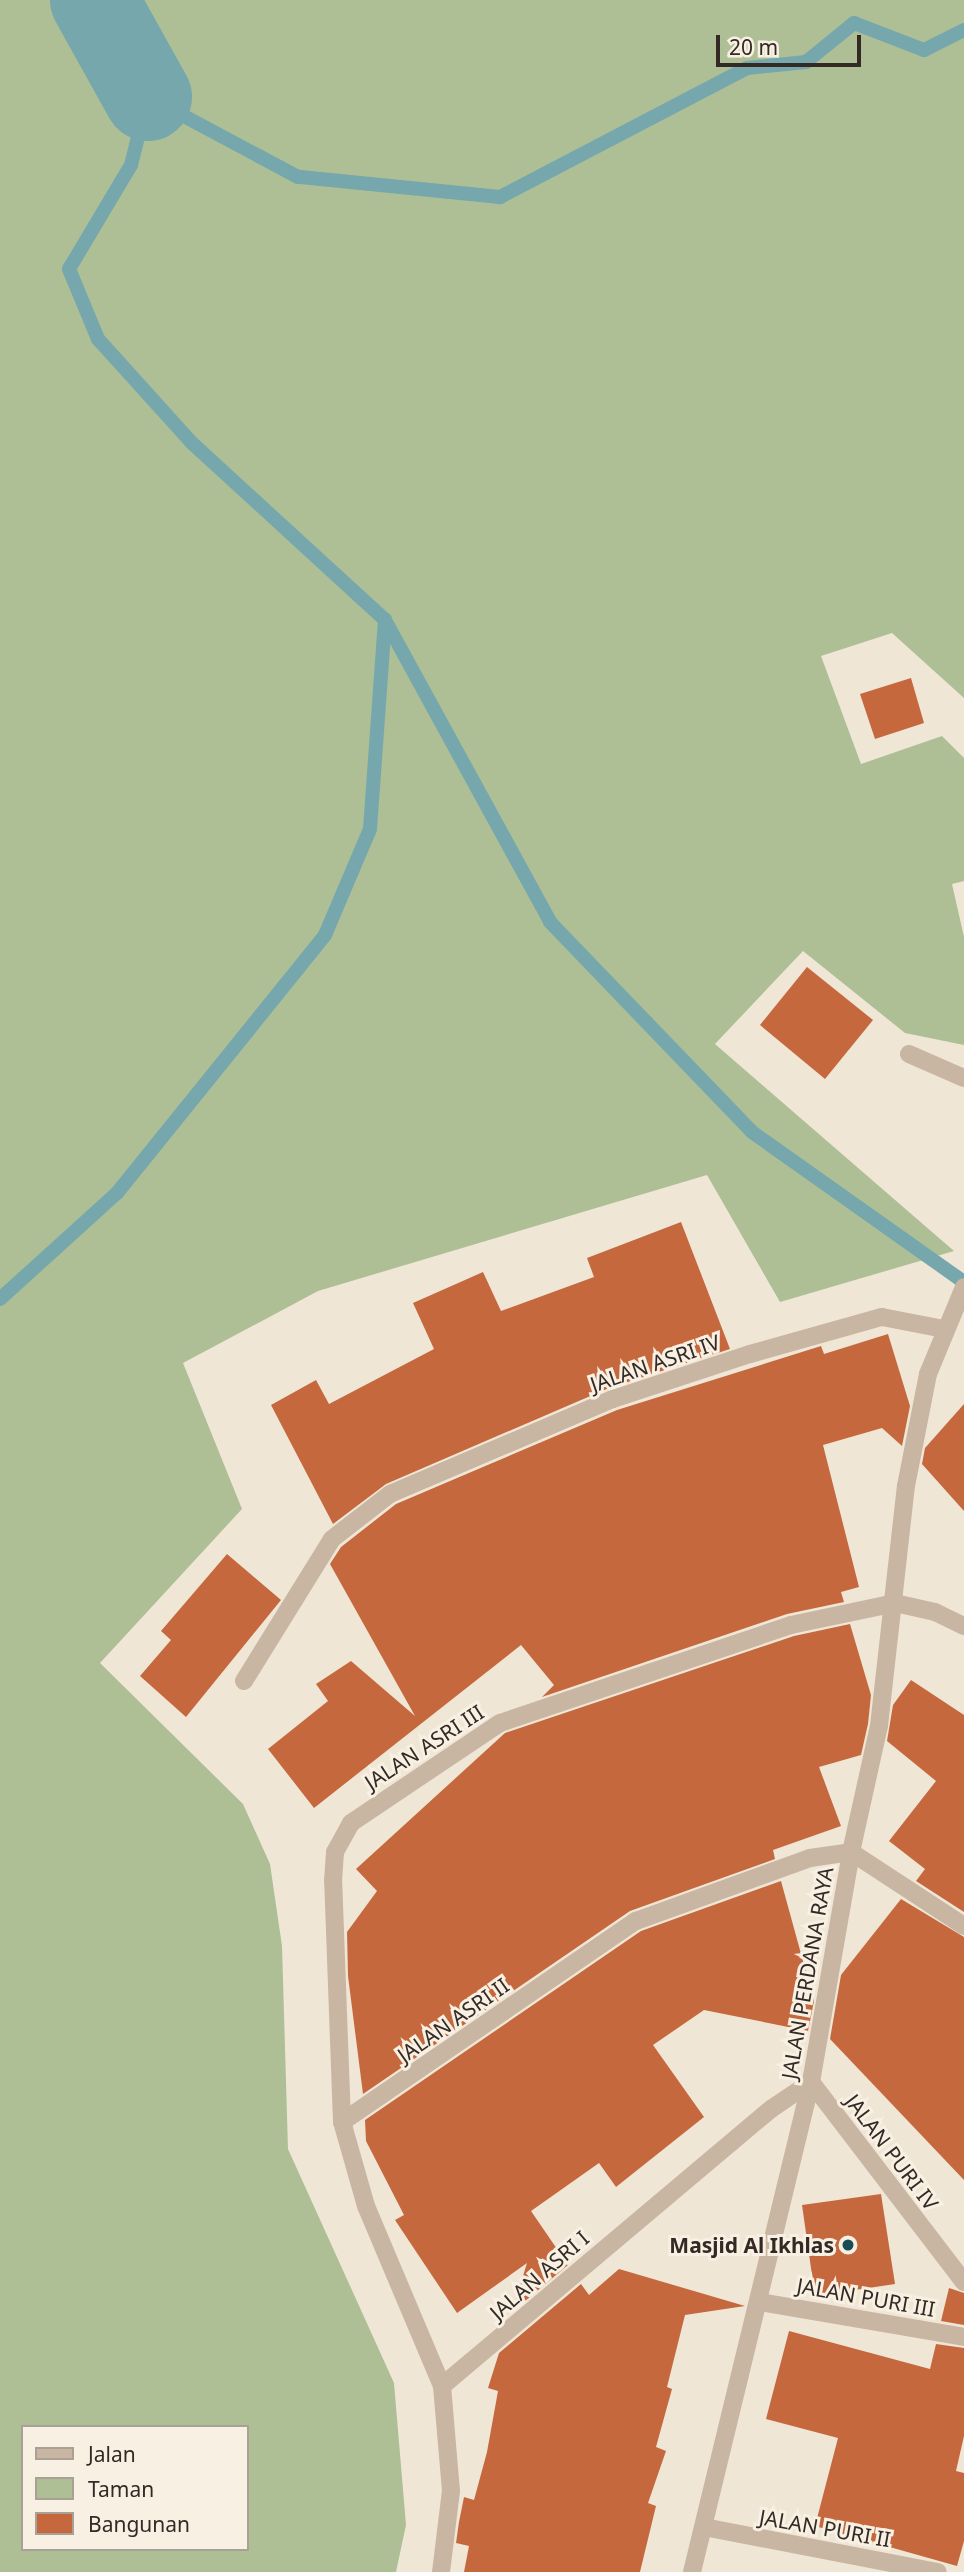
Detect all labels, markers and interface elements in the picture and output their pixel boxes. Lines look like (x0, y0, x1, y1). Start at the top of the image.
scale bar (719, 21, 864, 65)
text: 20 m (729, 33, 778, 61)
street label: JALAN ASRI IV (587, 1329, 723, 1397)
street label: JALAN ASRI III (360, 1699, 488, 1795)
street label: JALAN PERDANA RAYA (776, 1865, 838, 2081)
street label: JALAN ASRI II (393, 1972, 513, 2068)
street label: JALAN PURI IV (840, 2089, 944, 2215)
street label: JALAN ASRI I (484, 2225, 594, 2325)
place label: Masjid Al Ikhlas (669, 2232, 834, 2258)
marker: Masjid Al Ikhlas (840, 2237, 856, 2253)
street label: JALAN PURI III (795, 2272, 937, 2322)
legend (21, 2425, 248, 2551)
text: Jalan (88, 2440, 136, 2468)
text: Taman (88, 2475, 154, 2503)
street label: JALAN PURI II (757, 2504, 893, 2552)
text: Bangunan (88, 2510, 190, 2538)

